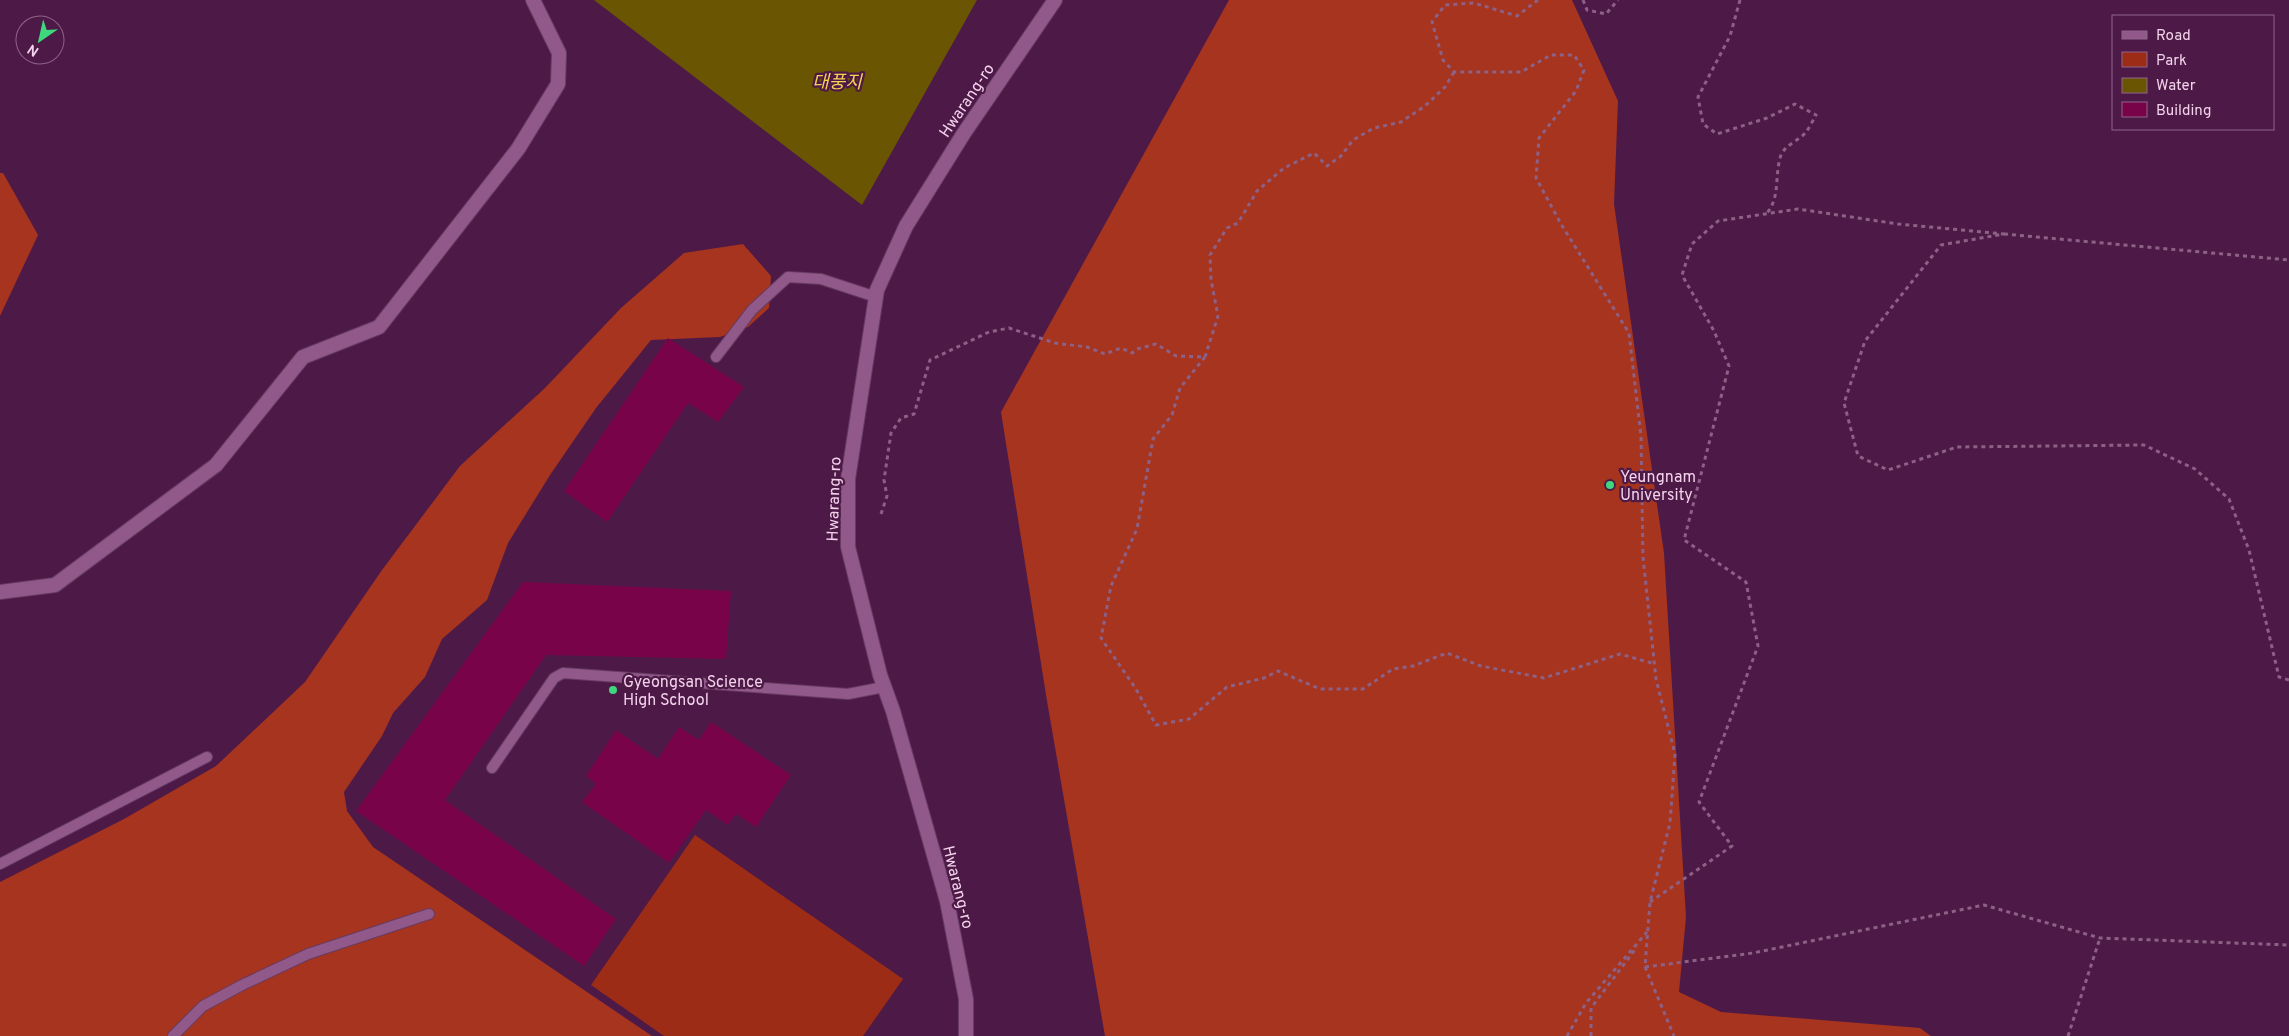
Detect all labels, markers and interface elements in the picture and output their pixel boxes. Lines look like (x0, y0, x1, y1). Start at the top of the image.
north arrow (15, 15, 65, 65)
legend (2112, 15, 2274, 130)
text: Road (2156, 27, 2191, 46)
text: N (25, 40, 42, 59)
text: Park (2156, 52, 2187, 71)
street label: Hwarang-ro (936, 60, 1000, 142)
water label: 대풍지 (812, 72, 863, 95)
text: Water (2156, 77, 2196, 96)
text: Building (2156, 102, 2211, 121)
street label: Hwarang-ro (824, 456, 846, 542)
place label: Yeungnam University (1620, 468, 1696, 506)
marker: Yeungnam University (1604, 479, 1616, 491)
place label: Gyeongsan Science High School (623, 673, 763, 711)
marker: Gyeongsan Science High School (607, 684, 619, 696)
street label: Hwarang-ro (937, 844, 977, 931)

